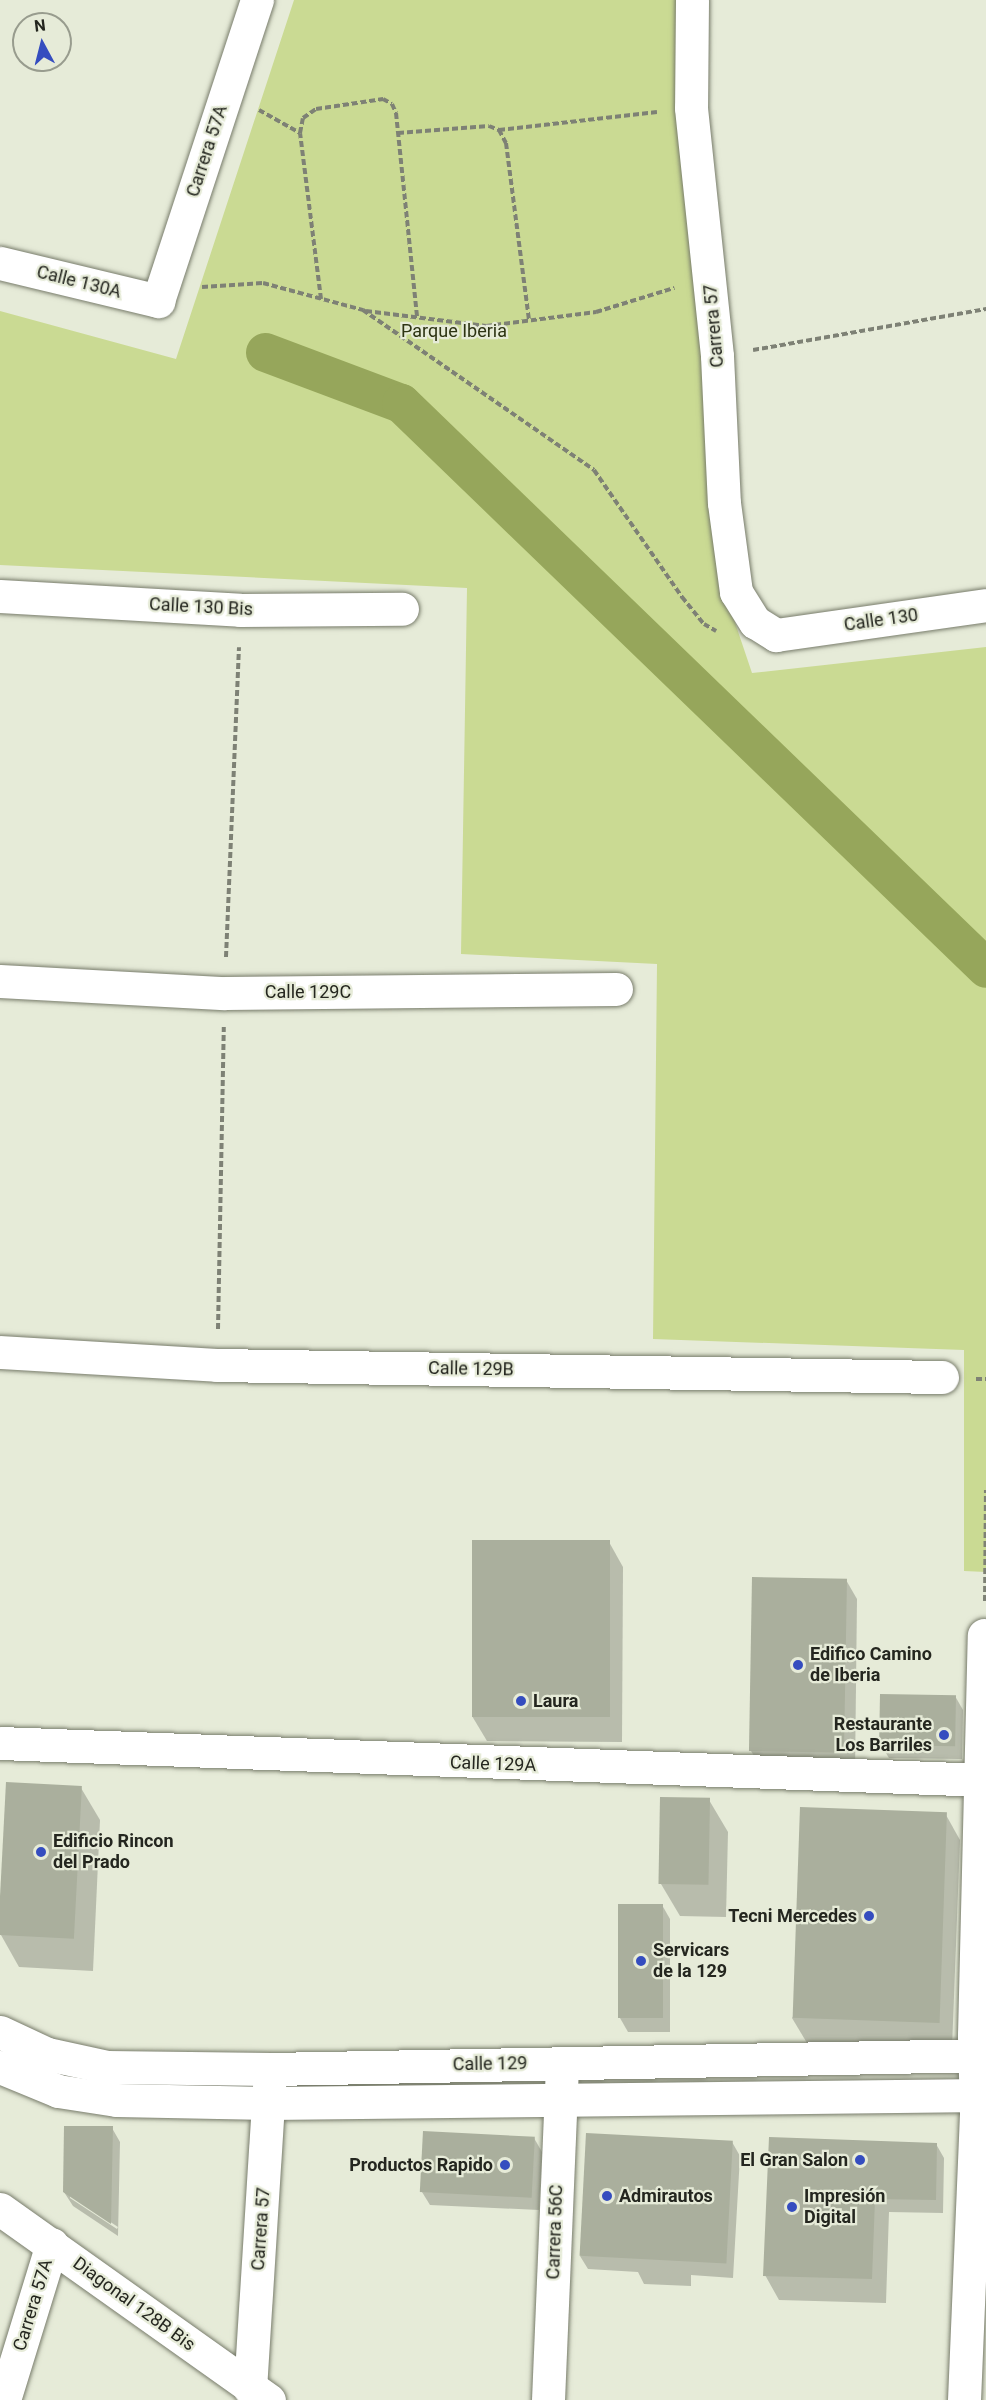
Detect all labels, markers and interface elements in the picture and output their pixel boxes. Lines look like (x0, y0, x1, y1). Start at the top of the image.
north arrow (12, 12, 72, 72)
text: N (33, 16, 47, 36)
street label: Carrera 57A (182, 102, 232, 200)
street label: Calle 130A (34, 261, 124, 303)
street label: Carrera 57 (700, 284, 728, 368)
park label: Parque Iberia (401, 320, 507, 342)
street label: Calle 130 Bis (149, 593, 253, 621)
street label: Calle 130 (843, 604, 919, 636)
street label: Calle 129C (265, 981, 351, 1003)
street label: Calle 129B (428, 1357, 514, 1381)
place label: Edifico Camino de Iberia (810, 1644, 932, 1686)
marker: Edifico Camino de Iberia (791, 1658, 805, 1672)
place label: Laura (533, 1690, 578, 1712)
marker: Laura (514, 1694, 528, 1708)
place label: Restaurante Los Barriles (834, 1714, 932, 1756)
marker: Restaurante Los Barriles (937, 1728, 951, 1742)
street label: Calle 129A (449, 1752, 537, 1776)
place label: Edificio Rincon del Prado (53, 1831, 174, 1874)
marker: Edificio Rincon del Prado (34, 1845, 48, 1859)
place label: Tecni Mercedes (728, 1905, 857, 1927)
marker: Tecni Mercedes (862, 1909, 876, 1923)
place label: Servicars de la 129 (653, 1940, 729, 1982)
marker: Servicars de la 129 (634, 1954, 648, 1968)
street label: Calle 129 (453, 2053, 527, 2075)
place label: El Gran Salon (740, 2149, 848, 2171)
marker: El Gran Salon (853, 2153, 867, 2167)
place label: Productos Rapido (349, 2154, 493, 2176)
marker: Productos Rapido (498, 2158, 512, 2172)
street label: Carrera 56C (543, 2184, 567, 2280)
place label: Admirautos (619, 2185, 713, 2207)
place label: Impresión Digital (804, 2186, 885, 2228)
street label: Carrera 57 (247, 2187, 275, 2271)
marker: Admirautos (600, 2189, 614, 2203)
marker: Impresión Digital (785, 2200, 799, 2214)
street label: Diagonal 128B Bis (69, 2252, 199, 2356)
street label: Carrera 57A (9, 2256, 57, 2354)

